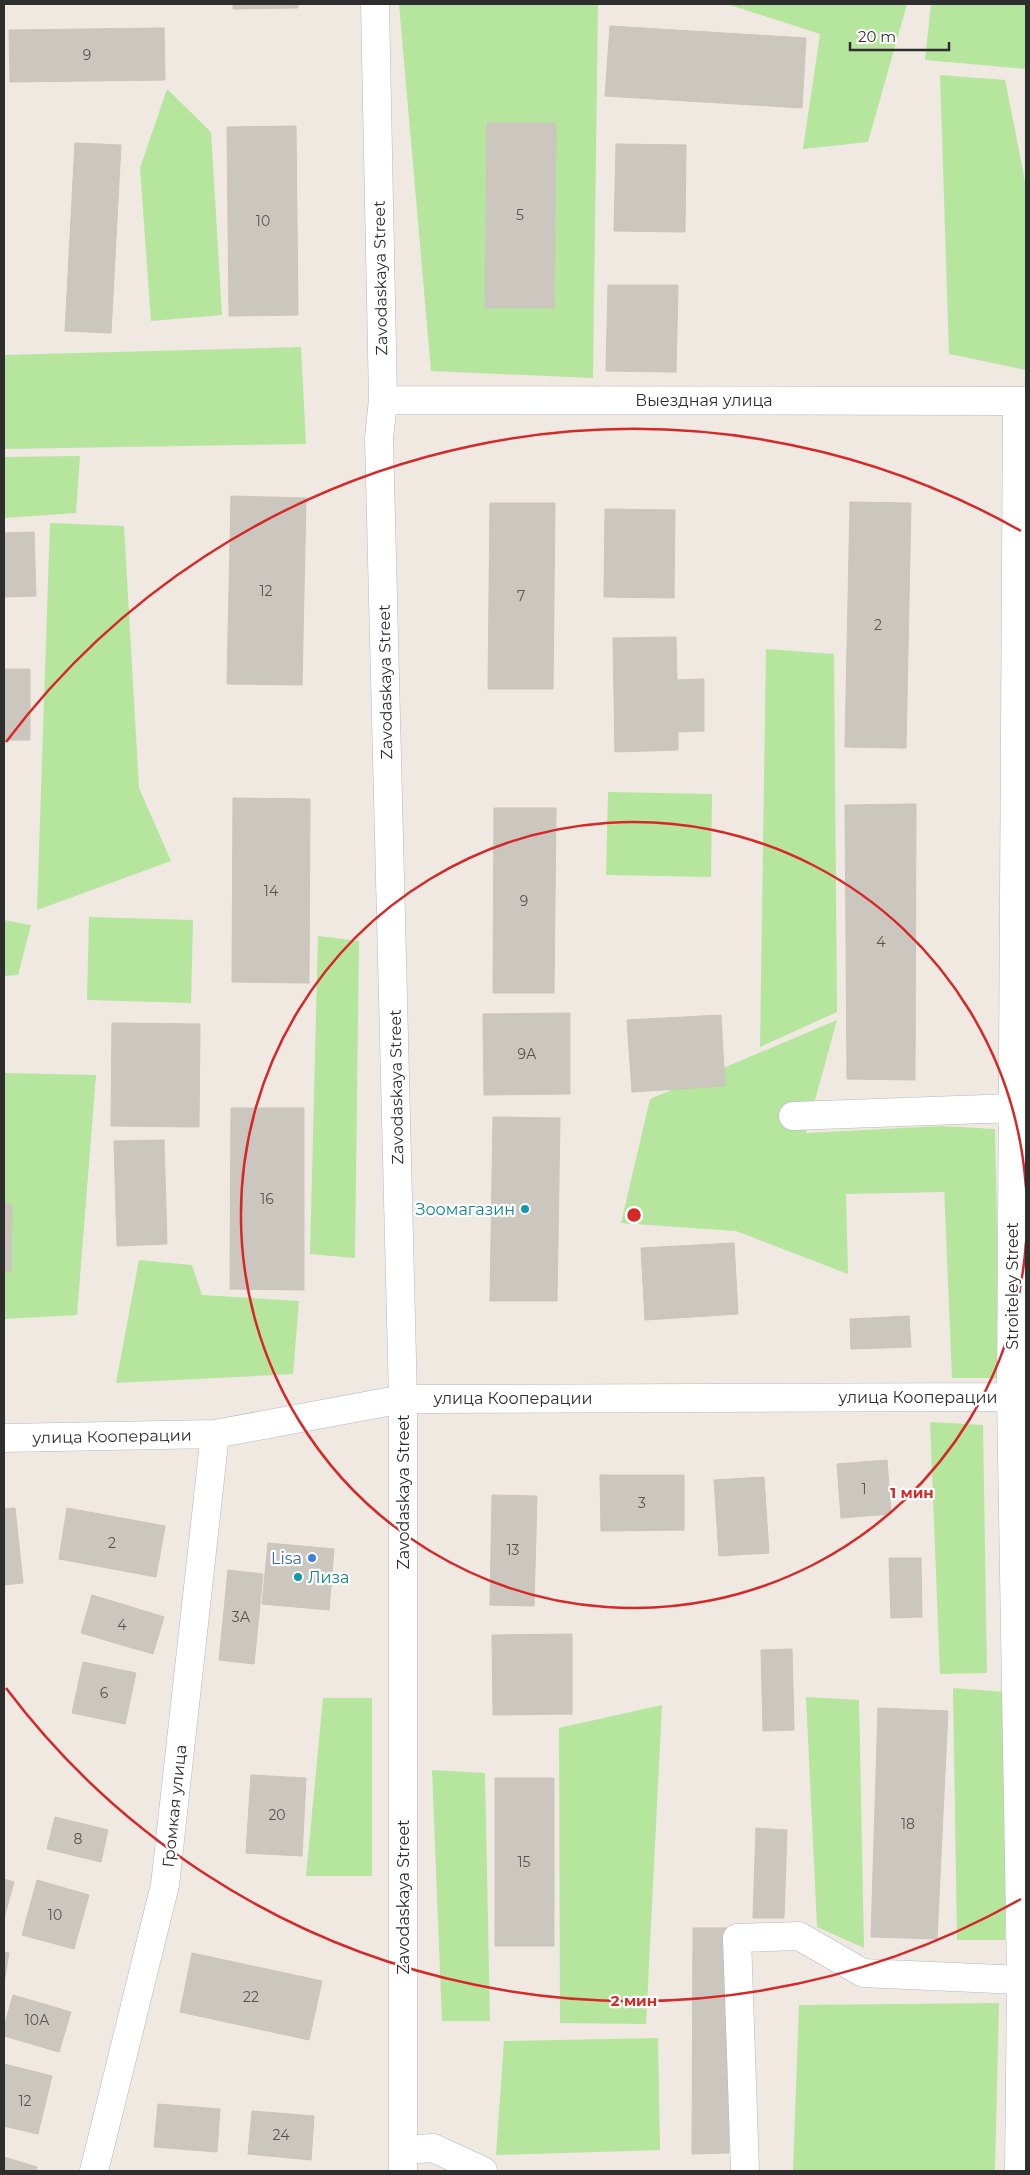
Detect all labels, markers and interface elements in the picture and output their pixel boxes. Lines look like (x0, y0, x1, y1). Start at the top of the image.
scale bar (850, 20, 949, 52)
text: 20 m (858, 27, 896, 46)
house number: 9 (83, 46, 91, 64)
street label: Zavodaskaya Street (370, 200, 391, 356)
house number: 5 (516, 206, 524, 224)
house number: 10 (256, 212, 270, 230)
street label: Выездная улица (635, 391, 773, 410)
house number: 12 (259, 582, 273, 600)
house number: 7 (517, 587, 525, 605)
street label: Zavodaskaya Street (375, 604, 396, 760)
house number: 2 (874, 616, 882, 634)
house number: 14 (264, 882, 279, 900)
house number: 9 (520, 892, 528, 910)
house number: 4 (876, 933, 886, 951)
street label: Zavodaskaya Street (386, 1009, 407, 1165)
house number: 9А (518, 1045, 537, 1063)
house number: 16 (260, 1190, 274, 1208)
place label: Зоомагазин (415, 1200, 515, 1219)
marker: Зоомагазин (519, 1203, 531, 1215)
centre of rings (625, 1206, 643, 1224)
street label: Stroiteley Street (1003, 1222, 1022, 1350)
street label: улица Кооперации (837, 1388, 998, 1407)
street label: улица Кооперации (432, 1389, 593, 1408)
street label: Zavodaskaya Street (394, 1414, 413, 1570)
street label: улица Кооперации (31, 1426, 192, 1447)
house number: 1 (861, 1480, 867, 1498)
text: 1 мин (890, 1483, 934, 1502)
house number: 3 (638, 1494, 646, 1512)
house number: 2 (108, 1534, 116, 1552)
house number: 13 (507, 1541, 520, 1559)
place label: Lisa (271, 1549, 302, 1568)
marker: Lisa (306, 1552, 318, 1564)
place label: Лиза (308, 1568, 349, 1587)
marker: Лиза (292, 1571, 304, 1583)
house number: 3А (232, 1608, 251, 1626)
house number: 4 (117, 1616, 127, 1634)
house number: 6 (100, 1684, 109, 1702)
street label: Громкая улица (159, 1744, 190, 1868)
house number: 20 (268, 1806, 286, 1824)
house number: 18 (901, 1815, 915, 1833)
street label: Zavodaskaya Street (394, 1819, 413, 1975)
house number: 8 (74, 1830, 83, 1848)
house number: 15 (518, 1853, 531, 1871)
house number: 10 (48, 1906, 62, 1924)
house number: 22 (243, 1988, 259, 2006)
text: 2 мин (611, 1991, 657, 2010)
house number: 10А (25, 2011, 50, 2029)
house number: 12 (18, 2092, 32, 2110)
house number: 24 (273, 2126, 290, 2144)

